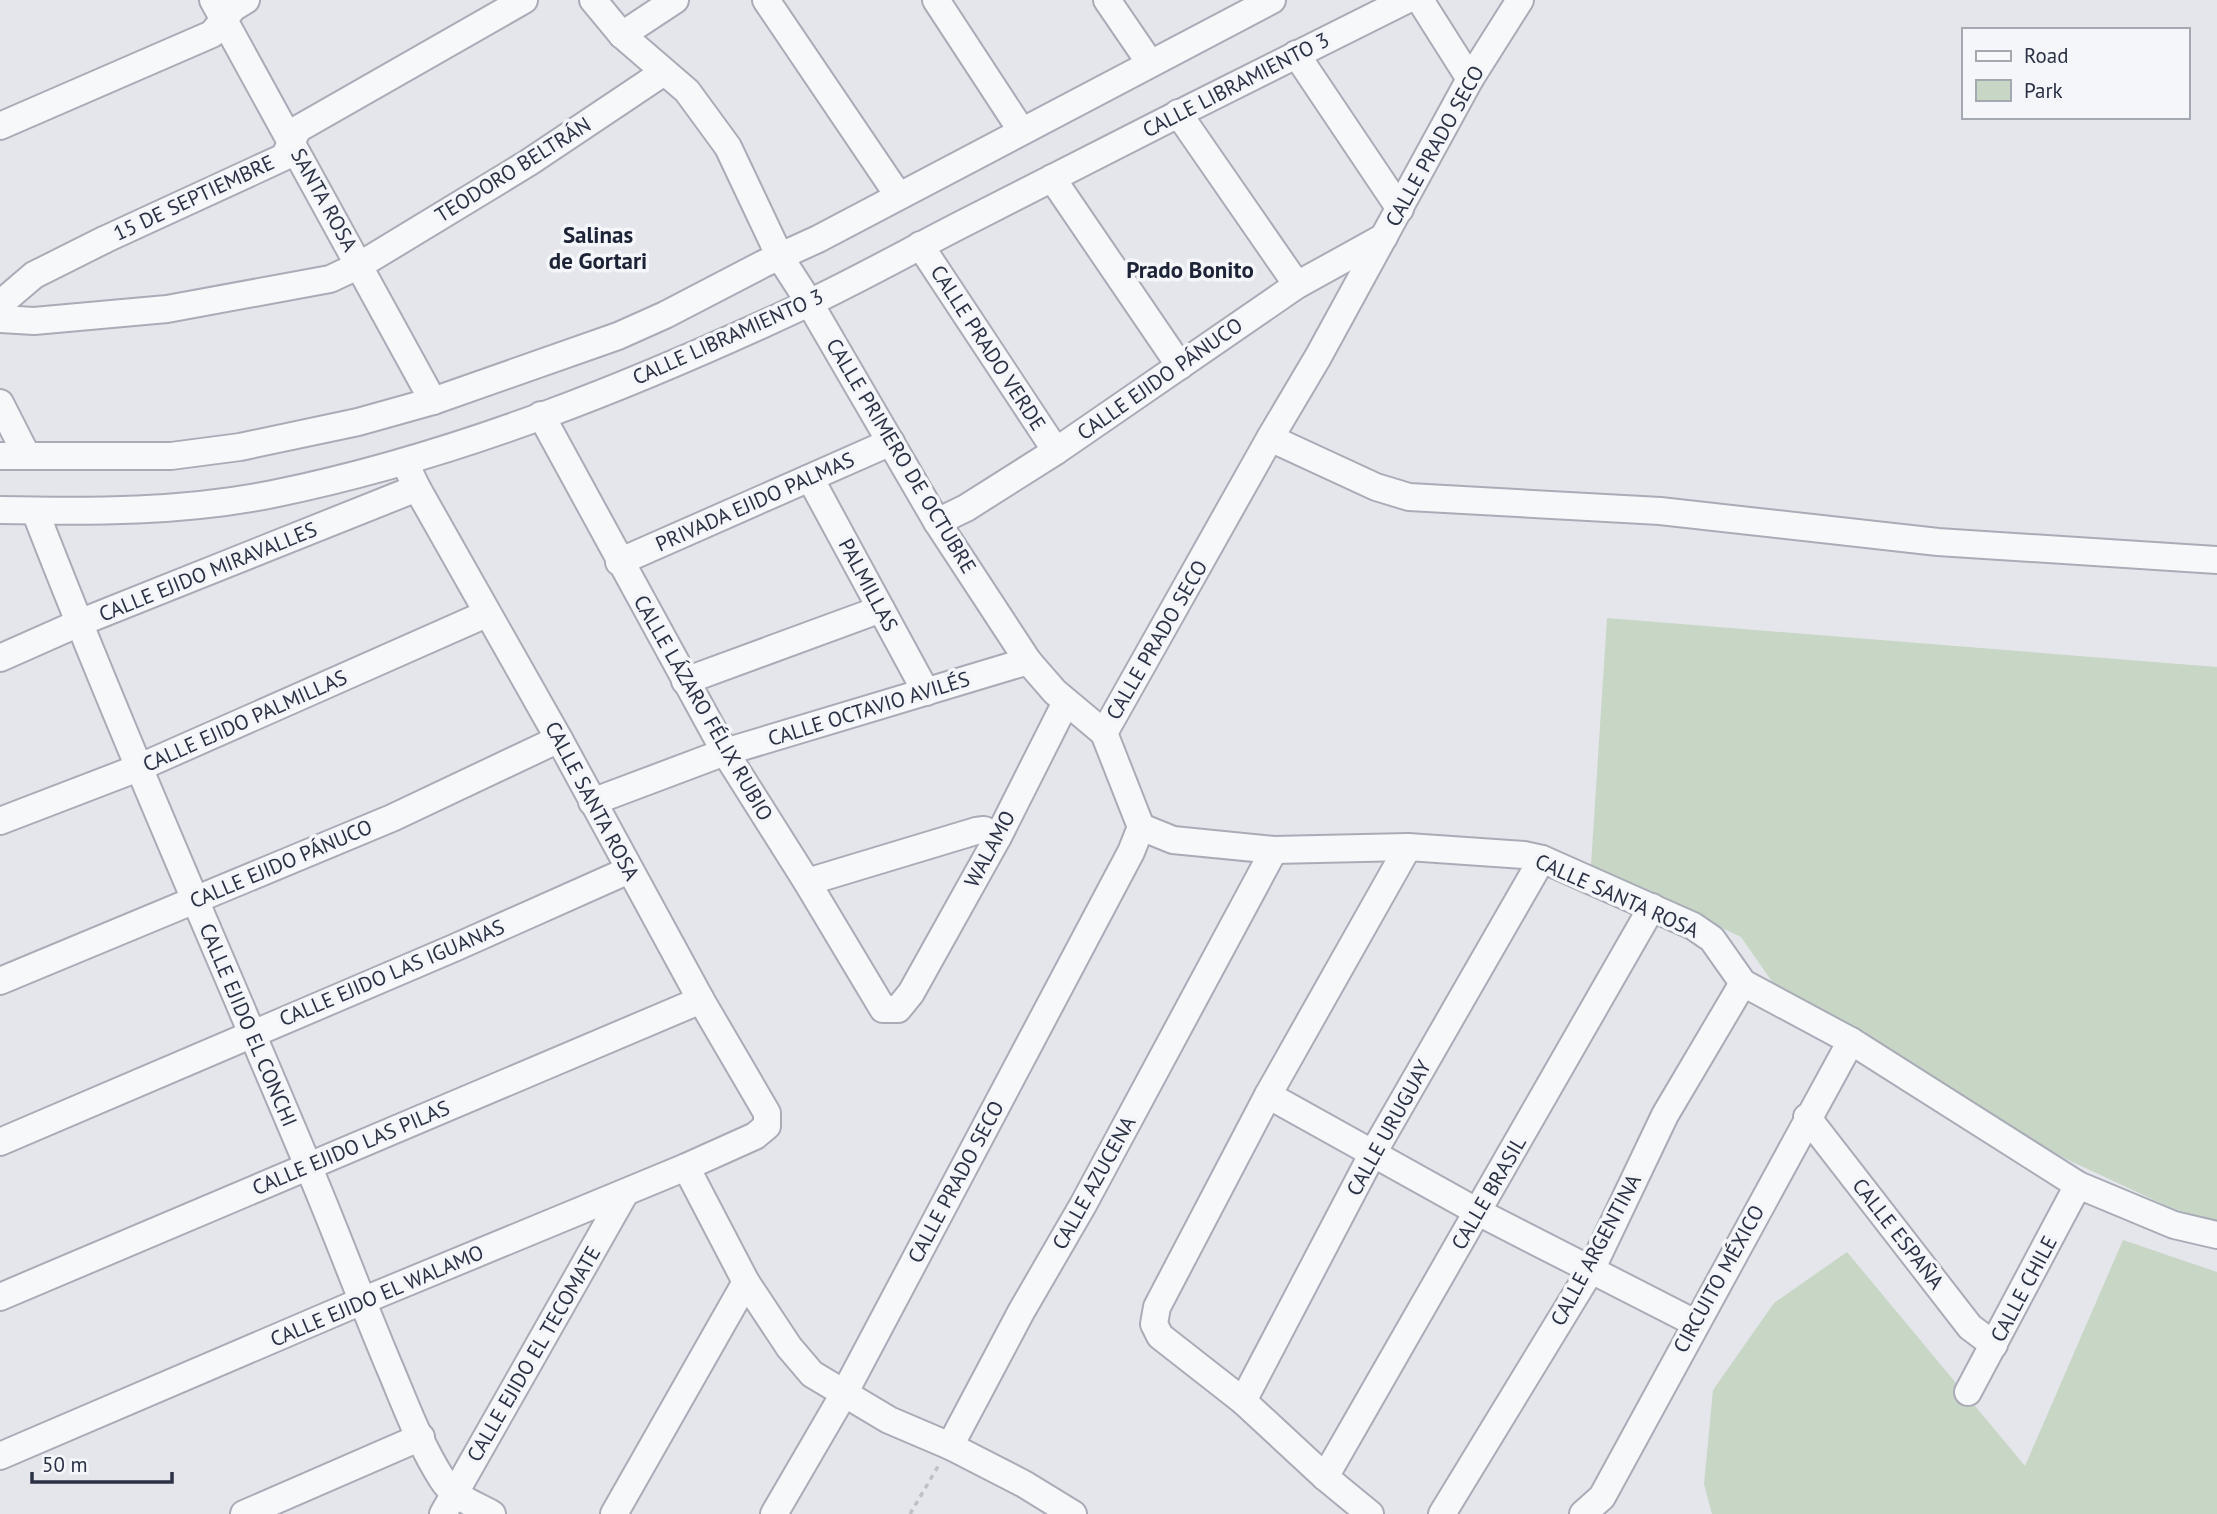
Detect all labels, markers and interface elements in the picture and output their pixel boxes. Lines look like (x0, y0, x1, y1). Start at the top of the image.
street label: CALLE LIBRAMIENTO 3 (1138, 26, 1334, 143)
legend (1962, 28, 2189, 119)
text: Road (2024, 42, 2068, 69)
street label: CALLE PRADO SECO (1379, 60, 1490, 231)
text: Park (2024, 77, 2063, 104)
street label: TEODORO BELTRÁN (430, 111, 596, 228)
street label: SANTA ROSA (285, 143, 364, 257)
street label: 15 DE SEPTIEMBRE (109, 148, 279, 247)
district label: Salinas de Gortari (549, 220, 647, 275)
district label: Prado Bonito (1126, 255, 1254, 284)
street label: CALLE PRADO VERDE (925, 260, 1052, 436)
street label: CALLE LIBRAMIENTO 3 (628, 282, 827, 391)
street label: CALLE EJIDO PÁNUCO (1072, 311, 1248, 446)
street label: CALLE PRIMERO DE OCTUBRE (820, 333, 982, 578)
street label: PRIVADA EJIDO PALMAS (651, 446, 858, 558)
street label: CALLE EJIDO MIRAVALLES (95, 515, 321, 628)
street label: PALMILLAS (833, 534, 904, 636)
street label: CALLE PRADO SECO (1100, 555, 1213, 725)
street label: CALLE LÁZARO FÉLIX RUBIO (628, 590, 779, 825)
street label: CALLE EJIDO PALMILLAS (138, 663, 351, 778)
street label: CALLE OCTAVIO AVILÉS (765, 665, 973, 752)
street label: CALLE SANTA ROSA (539, 717, 646, 886)
street label: WALAMO (958, 806, 1021, 892)
street label: CALLE EJIDO PÁNUCO (185, 813, 376, 914)
street label: CALLE SANTA ROSA (1531, 847, 1704, 944)
street label: CALLE EJIDO LAS IGUANAS (275, 913, 508, 1032)
street label: CALLE EJIDO EL CONCHI (193, 919, 304, 1131)
street label: CALLE URUGUAY (1340, 1055, 1437, 1200)
street label: CALLE EJIDO LAS PILAS (248, 1094, 454, 1201)
street label: CALLE PRADO SECO (901, 1096, 1010, 1268)
street label: CALLE AZUCENA (1046, 1111, 1142, 1254)
street label: CALLE BRASIL (1445, 1131, 1532, 1254)
street label: CALLE ARGENTINA (1544, 1169, 1647, 1330)
street label: CALLE ESPAÑA (1847, 1173, 1951, 1295)
street label: CIRCUITO MÉXICO (1667, 1200, 1770, 1357)
street label: CALLE CHILE (1984, 1231, 2063, 1347)
street label: CALLE EJIDO EL WALAMO (266, 1238, 488, 1353)
street label: CALLE EJIDO EL TECOMATE (461, 1241, 606, 1466)
scale bar (32, 1440, 172, 1484)
text: 50 m (42, 1451, 88, 1478)

